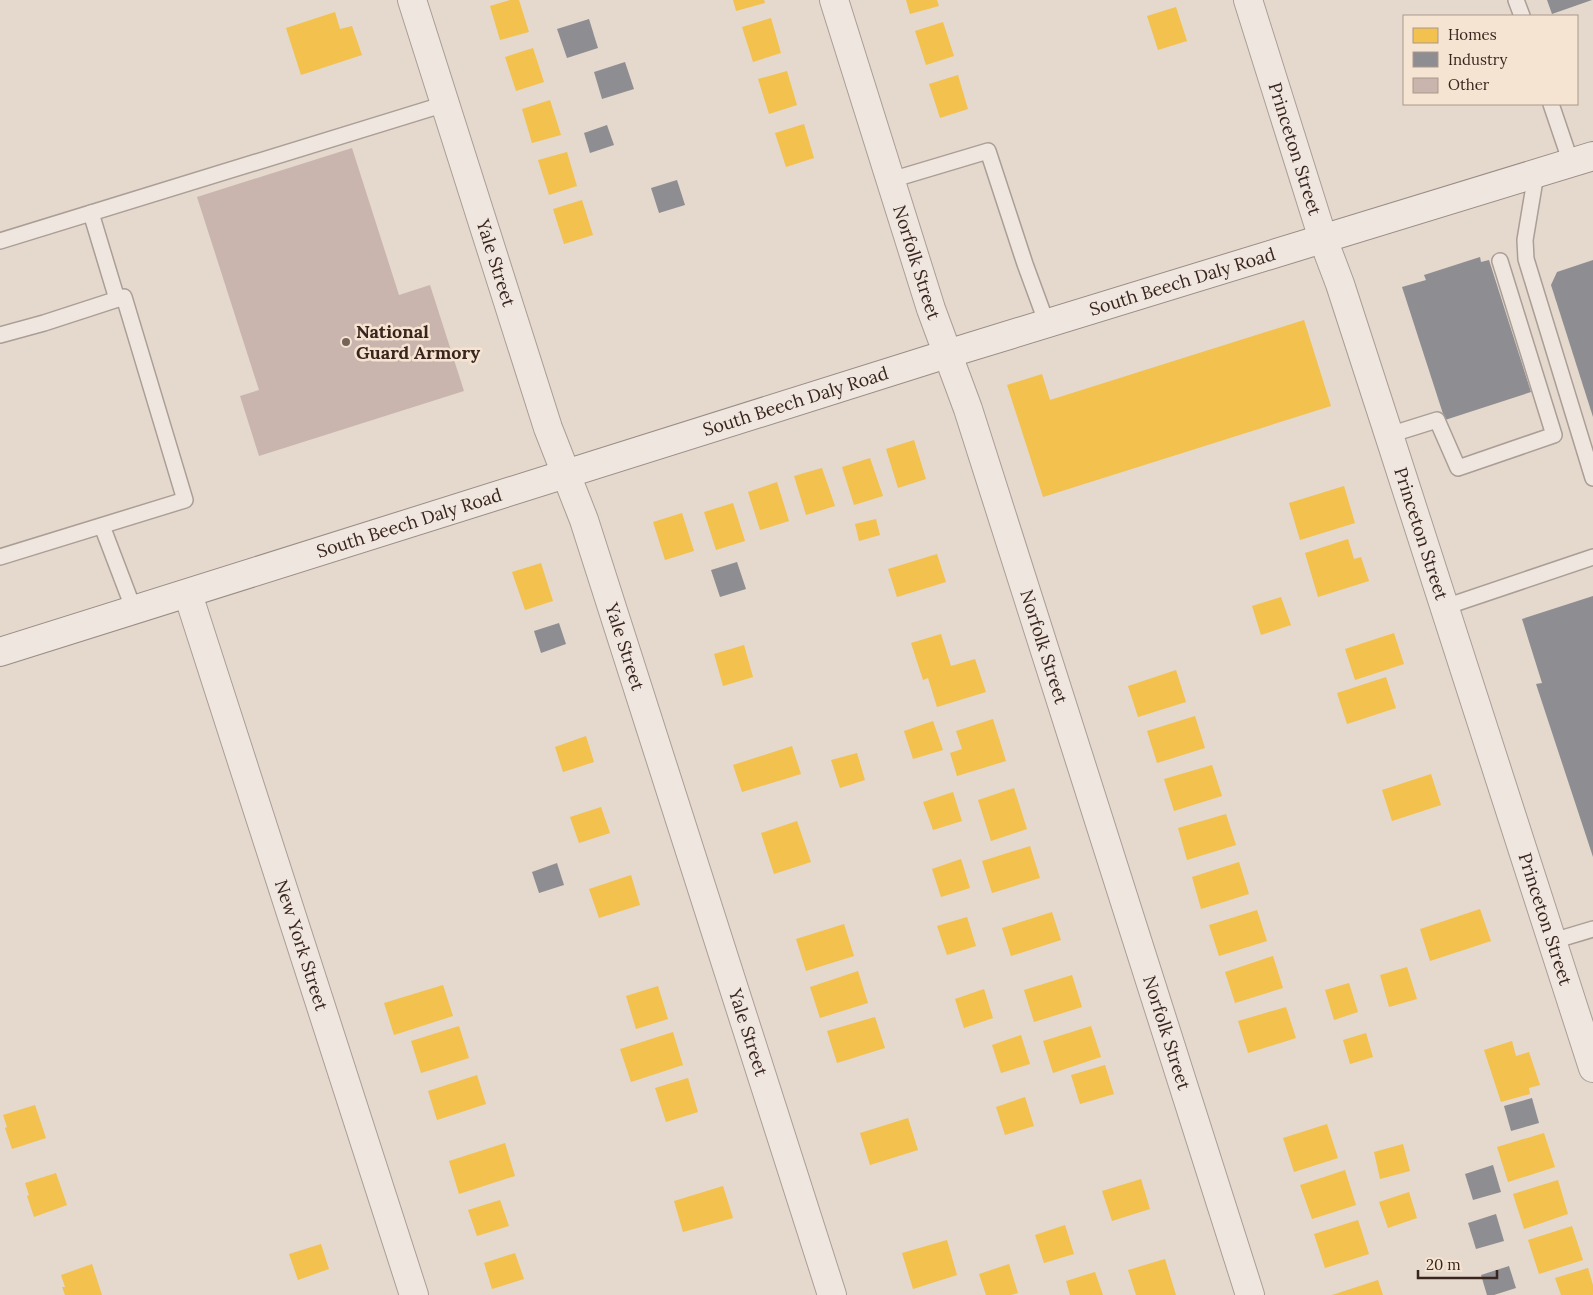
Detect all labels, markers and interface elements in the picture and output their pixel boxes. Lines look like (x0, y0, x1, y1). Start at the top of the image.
legend (1403, 15, 1578, 105)
text: Homes (1448, 25, 1497, 44)
text: Industry (1448, 50, 1507, 69)
text: Other (1448, 75, 1490, 94)
street label: Princeton Street (1264, 79, 1327, 218)
street label: Norfolk Street (888, 202, 946, 323)
street label: Yale Street (471, 215, 521, 309)
street label: South Beech Daly Road (1087, 242, 1278, 321)
place label: National Guard Armory (356, 320, 480, 364)
marker: National Guard Armory (340, 336, 352, 348)
street label: South Beech Daly Road (700, 361, 891, 441)
street label: Princeton Street (1389, 464, 1453, 603)
street label: South Beech Daly Road (314, 483, 505, 563)
street label: Norfolk Street (1015, 587, 1073, 707)
street label: Yale Street (600, 599, 650, 693)
street label: Princeton Street (1513, 850, 1578, 988)
street label: New York Street (270, 877, 334, 1013)
street label: Norfolk Street (1138, 972, 1196, 1093)
street label: Yale Street (723, 985, 773, 1079)
scale bar (1418, 1248, 1497, 1280)
text: 20 m (1426, 1255, 1461, 1274)

